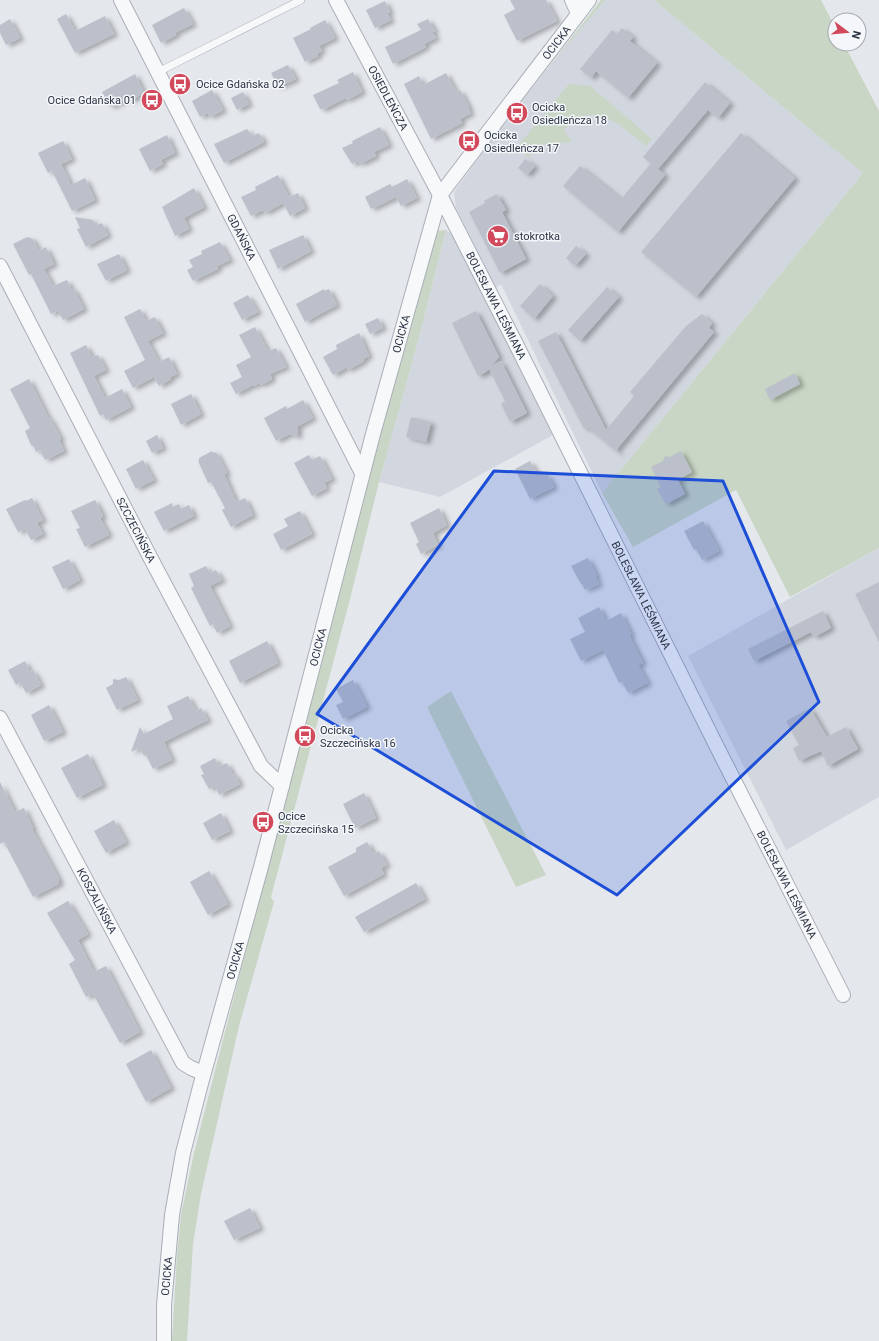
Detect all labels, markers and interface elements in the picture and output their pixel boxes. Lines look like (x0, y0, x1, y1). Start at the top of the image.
north arrow (827, 12, 867, 52)
street label: OCICKA (540, 23, 574, 62)
text: N (849, 29, 863, 40)
street label: OSIEDLEŃCZA (365, 63, 411, 134)
bus stop icon: Ocice Gdańska 02 (167, 71, 193, 97)
place label: Ocice Gdańska 02 (196, 78, 284, 91)
bus stop icon: Ocice Gdańska 01 (139, 87, 165, 113)
place label: Ocice Gdańska 01 (48, 94, 136, 107)
bus stop icon: Ocicka Osiedleńcza 18 (504, 100, 530, 126)
place label: Ocicka Osiedleńcza 18 (532, 101, 607, 127)
bus stop icon: Ocicka Osiedleńcza 17 (456, 128, 482, 154)
place label: Ocicka Osiedleńcza 17 (484, 129, 559, 155)
street label: GDAŃSKA (224, 212, 259, 263)
supermarket icon: stokrotka (485, 223, 511, 249)
place label: stokrotka (514, 230, 560, 243)
street label: BOLESŁAWA LEŚMIANA (463, 250, 529, 362)
street label: OCICKA (390, 313, 413, 355)
street label: SZCZECIŃSKA (113, 495, 158, 566)
street label: BOLESŁAWA LEŚMIANA (608, 539, 674, 652)
street label: OCICKA (307, 626, 330, 668)
bus stop icon: Ocicka Szczecińska 16 (292, 723, 318, 749)
place label: Ocicka Szczecińska 16 (320, 724, 396, 750)
bus stop icon: Ocice Szczecińska 15 (250, 809, 276, 835)
place label: Ocice Szczecińska 15 (278, 810, 354, 836)
street label: BOLESŁAWA LEŚMIANA (754, 829, 820, 942)
street label: KOSZALIŃSKA (74, 866, 120, 937)
street label: OCICKA (224, 939, 247, 981)
street label: OCICKA (159, 1255, 175, 1296)

